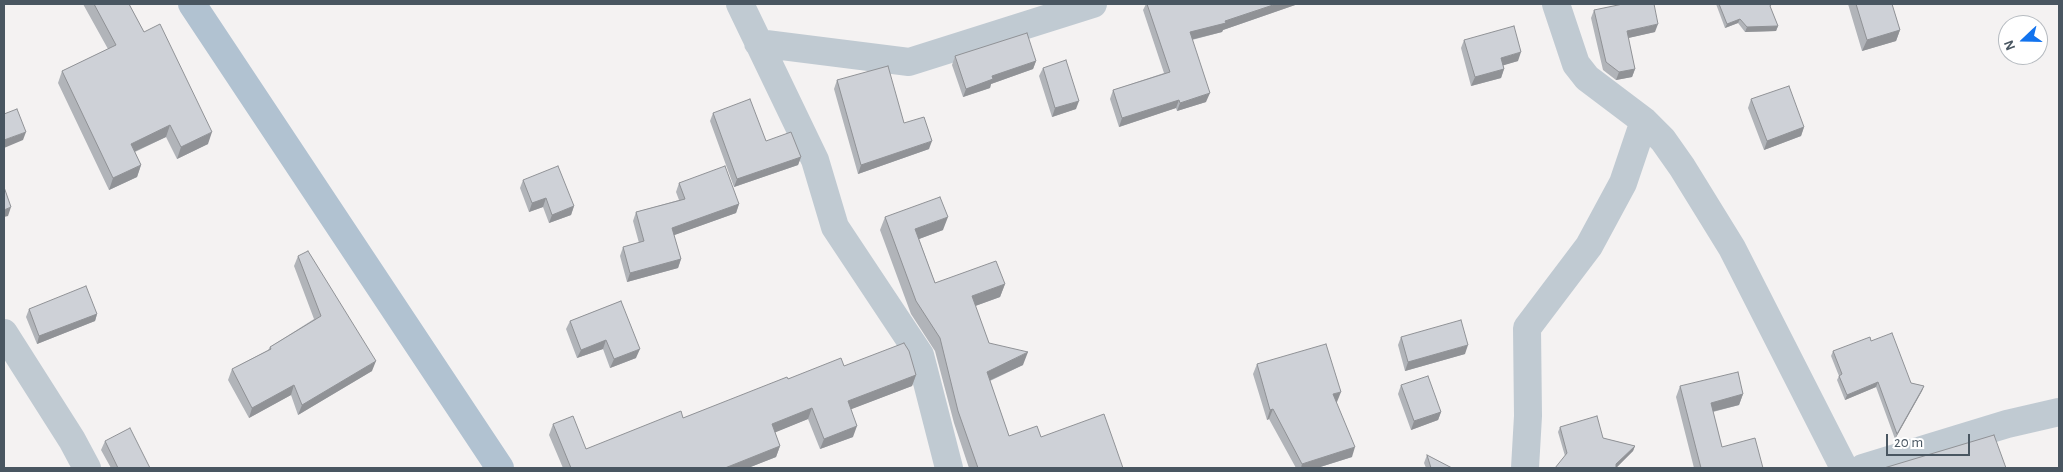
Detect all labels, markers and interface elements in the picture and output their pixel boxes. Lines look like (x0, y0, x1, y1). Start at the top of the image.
north arrow (1998, 15, 2048, 65)
text: N (2002, 38, 2018, 52)
scale bar (1888, 424, 1972, 456)
text: 20 m (1894, 435, 1923, 450)

